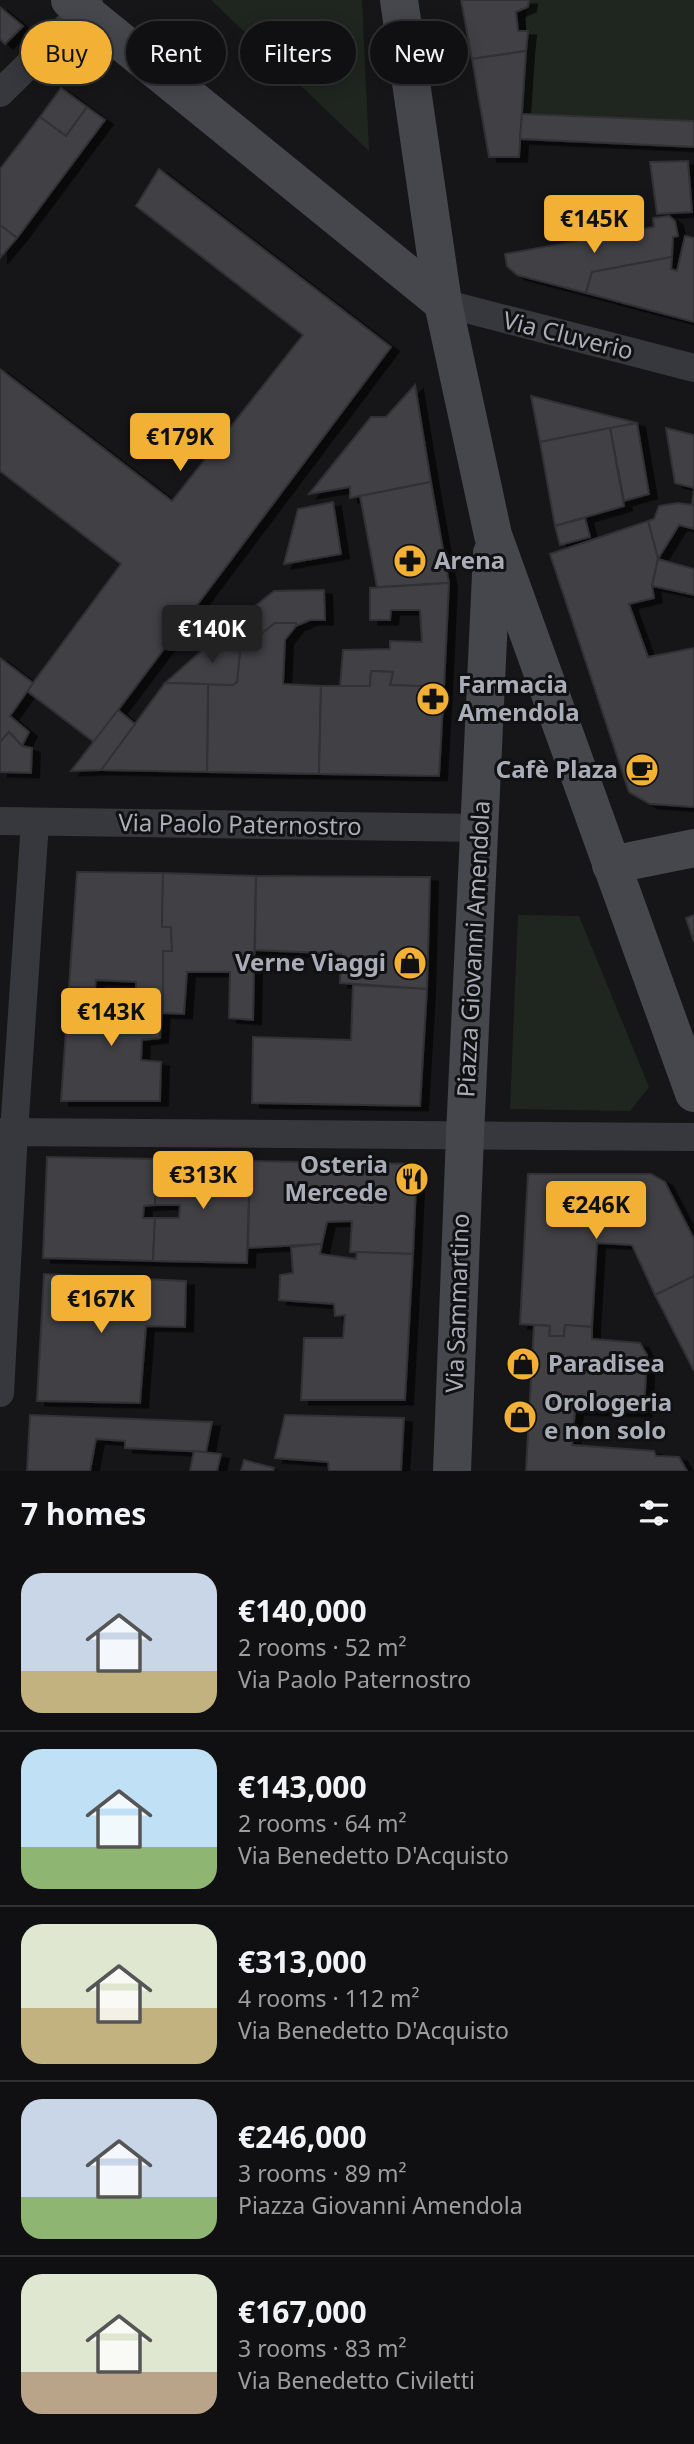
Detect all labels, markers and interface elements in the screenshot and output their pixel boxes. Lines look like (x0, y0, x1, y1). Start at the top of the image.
chip: Buy (21, 21, 112, 84)
chip: Rent (126, 21, 226, 84)
chip: Filters (240, 21, 356, 84)
chip: New (370, 21, 468, 84)
pin: €145K (545, 196, 643, 255)
text: €145K (560, 202, 628, 234)
street label: Via Cluverio (500, 302, 637, 367)
pin: €179K (131, 414, 229, 473)
text: €179K (146, 420, 214, 452)
pharmacy icon: Arena (391, 542, 429, 580)
place label: Arena (434, 543, 505, 576)
pin: €140K (163, 606, 261, 665)
text: €140K (178, 612, 246, 644)
place label: Farmacia Amendola (458, 667, 580, 728)
pharmacy icon: Farmacia Amendola (414, 680, 452, 718)
cafe icon: Cafè Plaza (623, 751, 661, 789)
place label: Cafè Plaza (496, 752, 618, 785)
street label: Piazza Giovanni Amendola (448, 800, 497, 1098)
street label: Via Paolo Paternostro (118, 805, 362, 842)
shop icon: Verne Viaggi (391, 944, 429, 982)
place label: Verne Viaggi (235, 945, 386, 978)
pin: €143K (62, 988, 160, 1048)
text: €143K (77, 995, 145, 1027)
place label: Osteria Mercede (285, 1147, 388, 1208)
pin: €313K (154, 1152, 252, 1211)
text: €313K (169, 1158, 237, 1190)
restaurant icon: Osteria Mercede (393, 1160, 431, 1198)
pin: €246K (547, 1182, 645, 1241)
text: €246K (562, 1188, 630, 1220)
street label: Via Sammartino (437, 1213, 476, 1393)
pin: €167K (52, 1276, 150, 1335)
text: €167K (67, 1282, 135, 1314)
shop icon: Paradisea (504, 1345, 542, 1383)
place label: Paradisea (548, 1346, 665, 1379)
place label: Orologeria e non solo (544, 1385, 672, 1446)
shop icon: Orologeria e non solo (501, 1398, 539, 1436)
text: 7 homes (21, 1493, 146, 1534)
icon: filters (635, 1494, 673, 1532)
text: €140,000 (238, 1590, 367, 1631)
icon: home (77, 1601, 161, 1685)
text: 2 rooms · 52 m² (238, 1631, 407, 1663)
text: Via Paolo Paternostro (238, 1663, 471, 1695)
text: €143,000 (238, 1766, 367, 1807)
icon: home (77, 1777, 161, 1861)
text: 2 rooms · 64 m² (238, 1807, 407, 1839)
text: Via Benedetto D'Acquisto (238, 1839, 509, 1871)
text: €313,000 (238, 1941, 367, 1982)
icon: home (77, 1952, 161, 2036)
text: 4 rooms · 112 m² (238, 1982, 420, 2014)
text: Via Benedetto D'Acquisto (238, 2014, 509, 2046)
text: €246,000 (238, 2116, 367, 2157)
icon: home (77, 2127, 161, 2211)
text: 3 rooms · 89 m² (238, 2157, 407, 2189)
text: Piazza Giovanni Amendola (238, 2189, 523, 2221)
text: €167,000 (238, 2291, 367, 2332)
icon: home (77, 2302, 161, 2386)
text: 3 rooms · 83 m² (238, 2332, 407, 2364)
text: Via Benedetto Civiletti (238, 2364, 475, 2396)

